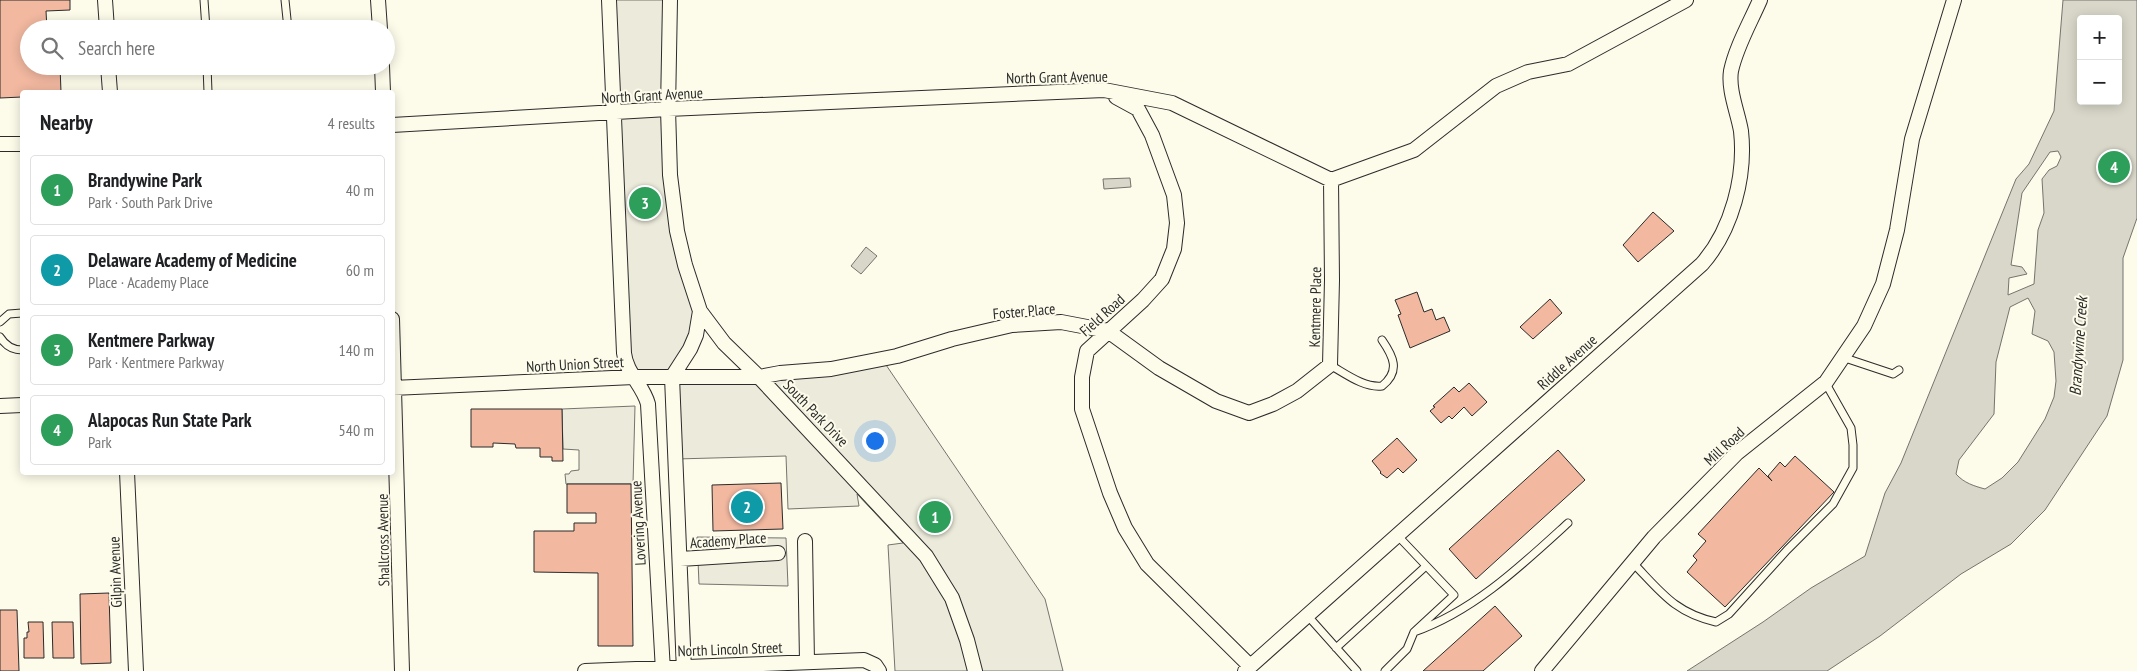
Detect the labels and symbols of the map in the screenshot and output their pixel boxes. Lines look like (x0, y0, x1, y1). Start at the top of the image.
street label: North Grant Avenue (1006, 67, 1108, 87)
street label: North Grant Avenue (601, 83, 703, 107)
pin: 4 (2098, 148, 2130, 186)
pin: 3 (629, 184, 661, 222)
street label: Kentmere Place (1305, 266, 1325, 348)
street label: Field Road (1075, 290, 1129, 340)
water label: Brandywine Creek (2065, 294, 2092, 396)
street label: Foster Place (992, 299, 1056, 323)
street label: Riddle Avenue (1533, 330, 1601, 394)
street label: North Union Street (526, 352, 624, 376)
street label: South Park Drive (779, 376, 853, 450)
street label: Mill Road (1700, 422, 1748, 470)
your location (862, 428, 888, 454)
street label: Lovering Avenue (626, 480, 650, 566)
pin: 2 (731, 488, 763, 526)
street label: Shallcross Avenue (373, 493, 393, 587)
pin: 1 (919, 498, 951, 536)
street label: Academy Place (689, 528, 767, 552)
street label: Gilpin Avenue (104, 536, 126, 608)
street label: North Lincoln Street (677, 638, 783, 660)

